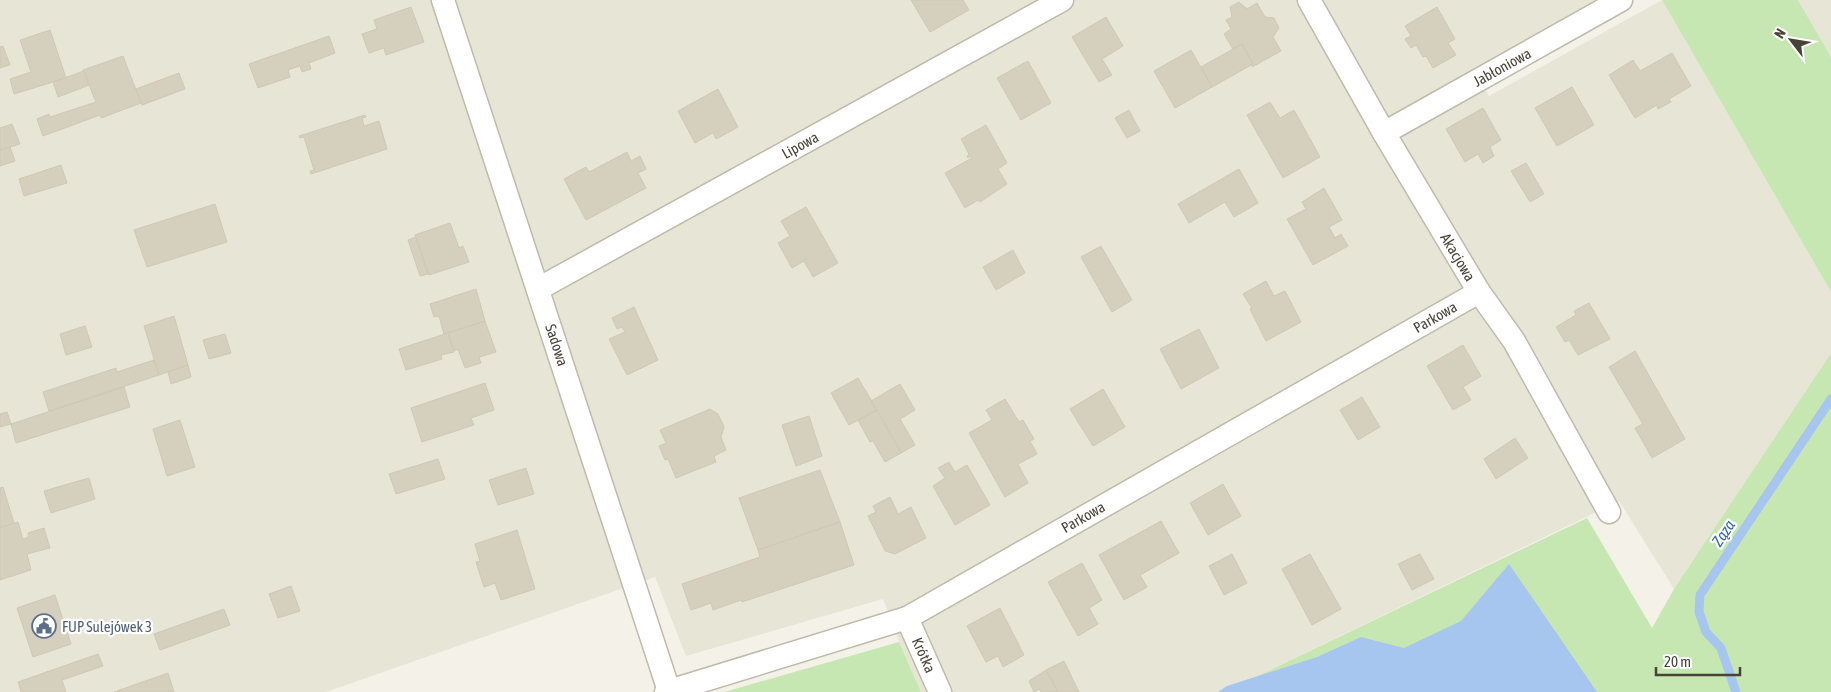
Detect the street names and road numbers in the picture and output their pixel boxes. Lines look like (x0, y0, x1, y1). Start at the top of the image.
street label: Jabłoniowa (1470, 44, 1534, 90)
street label: Lipowa (779, 128, 821, 162)
street label: Akacjowa (1437, 230, 1479, 284)
street label: Parkowa (1410, 298, 1460, 336)
street label: Sadowa (542, 322, 572, 368)
street label: Parkowa (1058, 498, 1108, 536)
street label: Krótka (909, 635, 939, 675)

